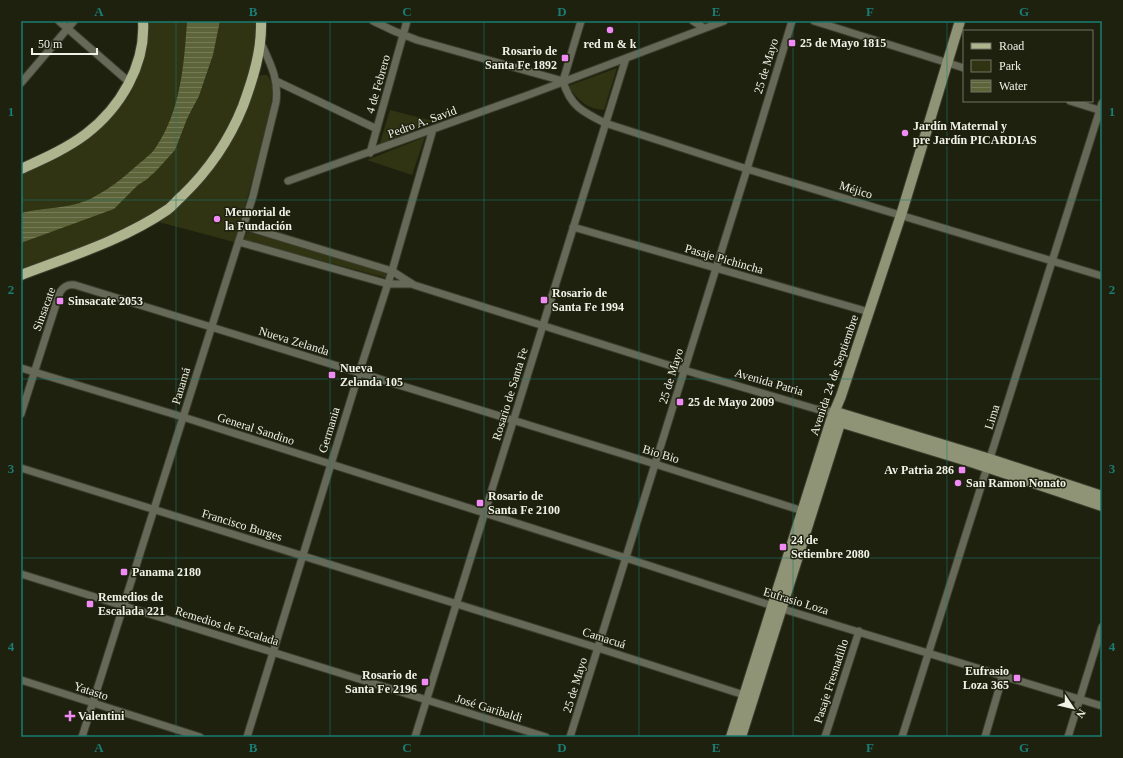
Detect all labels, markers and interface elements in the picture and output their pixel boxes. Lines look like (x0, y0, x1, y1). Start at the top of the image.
text: A (94, 4, 104, 19)
text: B (249, 4, 258, 19)
text: C (402, 4, 412, 19)
text: D (557, 4, 567, 19)
text: E (712, 4, 720, 19)
text: F (866, 4, 874, 19)
text: G (1019, 4, 1029, 19)
marker: red m & k (605, 25, 615, 35)
scale bar (32, 30, 97, 56)
legend (963, 30, 1093, 102)
place label: 25 de Mayo 1815 (800, 36, 886, 50)
text: 50 m (38, 37, 63, 51)
place label: red m & k (584, 37, 637, 51)
street label: 25 de Mayo (751, 37, 781, 95)
marker: 25 de Mayo 1815 (787, 38, 797, 48)
text: Road (999, 39, 1024, 53)
place label: Rosario de Santa Fe 1892 (485, 44, 558, 72)
street label: 4 de Febrero (363, 53, 393, 115)
marker: Rosario de Santa Fe 1892 (560, 53, 570, 63)
text: Park (999, 59, 1021, 73)
text: Water (999, 79, 1027, 93)
street label: Pedro A. Savid (386, 103, 458, 141)
text: 1 (8, 104, 14, 119)
text: 1 (1109, 104, 1115, 119)
place label: Jardín Maternal y pre Jardín PICARDIAS (913, 119, 1037, 147)
marker: Jardín Maternal y pre Jardín PICARDIAS (900, 128, 910, 138)
street label: Méjico (838, 178, 874, 202)
place label: Memorial de la Fundación (225, 205, 292, 233)
marker: Memorial de la Fundación (212, 214, 222, 224)
street label: Pasaje Pichincha (683, 241, 765, 277)
text: 2 (8, 282, 14, 297)
text: 2 (1109, 282, 1115, 297)
street label: Sinsacate (30, 285, 58, 333)
place label: Rosario de Santa Fe 1994 (552, 286, 624, 314)
place label: Sinsacate 2053 (68, 294, 143, 308)
marker: Rosario de Santa Fe 1994 (539, 295, 549, 305)
marker: Sinsacate 2053 (55, 296, 65, 306)
street label: Avenida 24 de Septiembre (807, 313, 861, 437)
street label: Nueva Zelanda (257, 324, 332, 359)
street label: Rosario de Santa Fe (489, 346, 531, 442)
street label: 25 de Mayo (656, 347, 686, 405)
place label: Nueva Zelanda 105 (340, 361, 403, 389)
street label: Panamá (169, 365, 193, 406)
street label: Avenida Patria (733, 366, 806, 399)
marker: Nueva Zelanda 105 (327, 370, 337, 380)
place label: 25 de Mayo 2009 (688, 395, 774, 409)
marker: 25 de Mayo 2009 (675, 397, 685, 407)
street label: Lima (982, 402, 1003, 431)
street label: Germania (315, 405, 343, 455)
street label: General Sandino (216, 410, 296, 448)
street label: Bio Bio (641, 442, 681, 466)
text: 3 (8, 461, 15, 476)
text: 3 (1109, 461, 1116, 476)
place label: Av Patria 286 (884, 463, 954, 477)
marker: Av Patria 286 (957, 465, 967, 475)
place label: San Ramon Nonato (966, 476, 1066, 490)
marker: San Ramon Nonato (953, 478, 963, 488)
place label: Rosario de Santa Fe 2100 (488, 489, 560, 517)
marker: Rosario de Santa Fe 2100 (475, 498, 485, 508)
street label: Francisco Burges (200, 506, 284, 544)
place label: 24 de Setiembre 2080 (791, 533, 870, 561)
marker: 24 de Setiembre 2080 (778, 542, 788, 552)
place label: Panama 2180 (132, 565, 201, 579)
marker: Panama 2180 (119, 567, 129, 577)
street label: Eufrasio Loza (762, 584, 831, 618)
place label: Remedios de Escalada 221 (98, 590, 165, 618)
marker: Remedios de Escalada 221 (85, 599, 95, 609)
street label: Remedios de Escalada (173, 604, 281, 649)
street label: Camacuá (581, 624, 628, 652)
street label: Pasaje Fresnadillo (811, 637, 851, 725)
text: 4 (8, 639, 15, 654)
text: 4 (1109, 639, 1116, 654)
street label: 25 de Mayo (560, 656, 590, 714)
place label: Eufrasio Loza 365 (963, 664, 1009, 692)
place label: Rosario de Santa Fe 2196 (345, 668, 418, 696)
marker: Eufrasio Loza 365 (1012, 673, 1022, 683)
marker: Rosario de Santa Fe 2196 (420, 677, 430, 687)
street label: Yatasto (72, 679, 110, 703)
north arrow (1053, 688, 1093, 728)
street label: José Garibaldi (454, 691, 525, 725)
text: N (1074, 707, 1088, 720)
place label: Valentini (78, 709, 125, 723)
marker: Valentini (65, 711, 75, 721)
text: A (94, 740, 104, 755)
text: B (249, 740, 258, 755)
text: C (402, 740, 412, 755)
text: D (557, 740, 567, 755)
text: E (712, 740, 720, 755)
text: F (866, 740, 874, 755)
text: G (1019, 740, 1029, 755)

